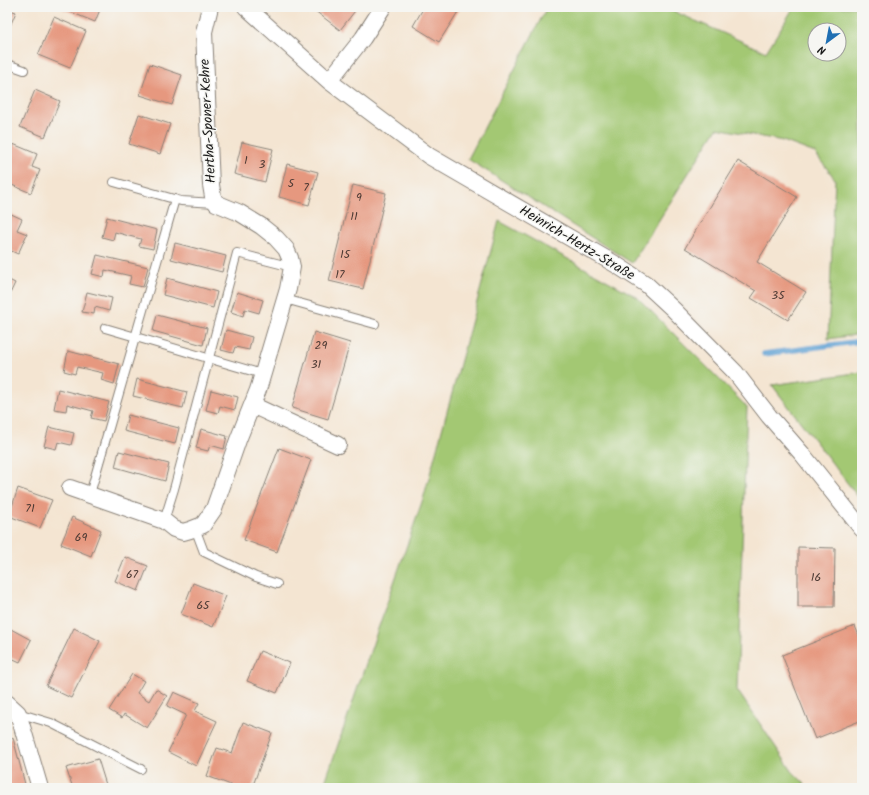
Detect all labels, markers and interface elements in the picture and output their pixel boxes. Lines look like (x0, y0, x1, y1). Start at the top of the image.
north arrow (807, 22, 847, 62)
text: N (814, 40, 830, 59)
street label: Hertha-Sponer-Kehre (194, 58, 222, 184)
house number: 1 (244, 151, 248, 170)
house number: 3 (259, 155, 266, 174)
house number: 5 (288, 174, 296, 193)
house number: 7 (303, 178, 309, 197)
house number: 9 (356, 188, 362, 207)
street label: Heinrich-Hertz-Straße (515, 200, 640, 287)
house number: 11 (350, 207, 358, 226)
house number: 15 (340, 245, 352, 264)
house number: 17 (335, 265, 345, 284)
house number: 35 (771, 286, 786, 305)
house number: 29 (315, 336, 328, 355)
house number: 31 (311, 355, 322, 374)
house number: 71 (25, 499, 35, 518)
house number: 69 (75, 528, 87, 547)
house number: 67 (126, 565, 139, 584)
house number: 16 (811, 568, 821, 587)
house number: 65 (196, 596, 211, 615)

